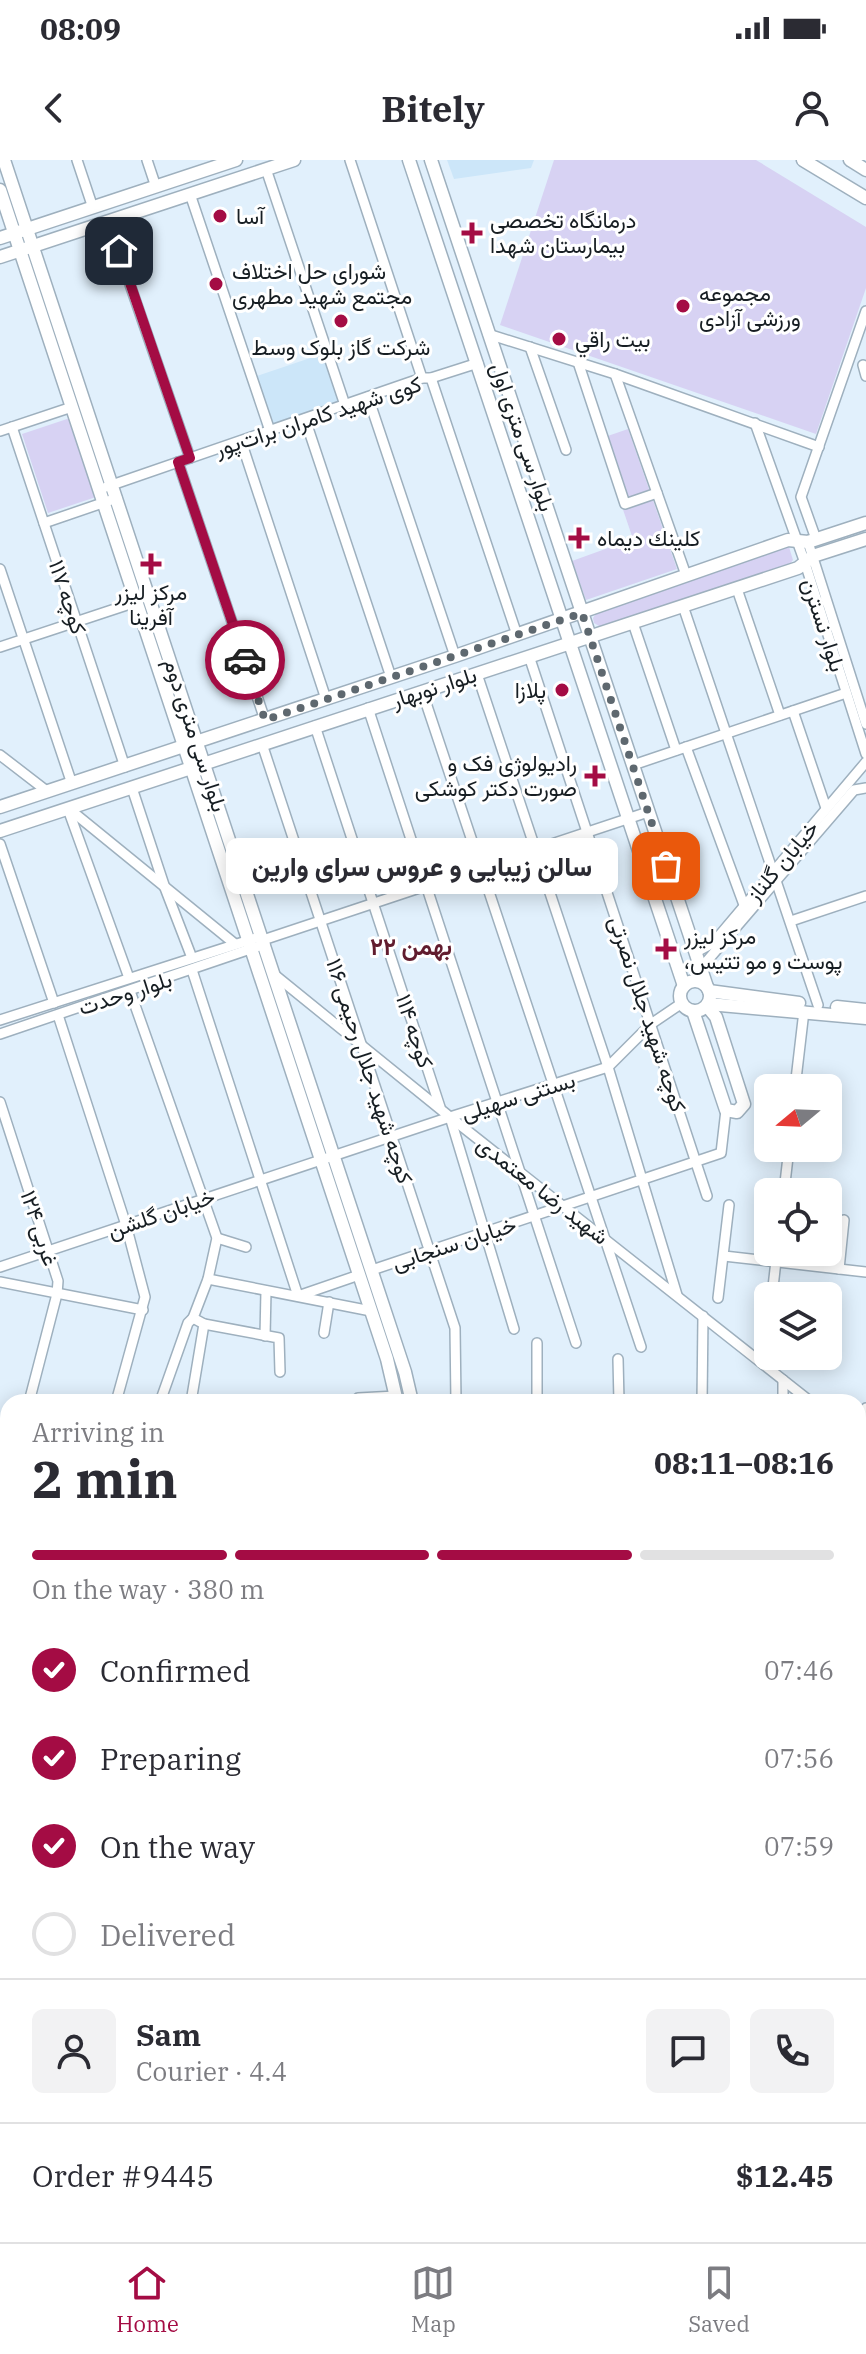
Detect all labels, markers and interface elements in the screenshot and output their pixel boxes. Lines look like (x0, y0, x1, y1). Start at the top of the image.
text: 08:09 (40, 9, 121, 48)
text: Bitely (381, 85, 485, 132)
icon: back (32, 86, 76, 130)
icon: person (790, 86, 834, 130)
place label: آسا (236, 201, 266, 230)
place label: درمانگاه تخصصی بیمارستان شهدا (490, 205, 636, 259)
marker: آسا (211, 207, 229, 225)
pin (85, 217, 153, 285)
marker: درمانگاه تخصصی بیمارستان شهدا (461, 222, 483, 244)
icon: home (97, 229, 141, 273)
place label: شورای حل اختلاف مجتمع شهید مطهری (232, 256, 412, 311)
marker: شورای حل اختلاف مجتمع شهید مطهری (207, 275, 225, 293)
place label: مجموعه ورزشی آزادی (699, 278, 801, 332)
marker: مجموعه ورزشی آزادی (674, 297, 692, 315)
marker: شرکت گاز بلوک وسط (332, 312, 350, 330)
place label: بيت راقي (575, 324, 650, 358)
marker: بيت راقي (550, 330, 568, 348)
place label: شرکت گاز بلوک وسط (252, 332, 430, 361)
street label: بلوار سی متری اول (484, 359, 562, 515)
street label: کوی شهید کامران برات‌پور (210, 368, 425, 464)
place label: كلينك ديماه (597, 523, 701, 552)
marker: كلينك ديماه (568, 527, 590, 549)
marker: مرکز لیزر آفرینا (140, 553, 162, 575)
street label: کوچه ۱۱۷ (42, 556, 94, 638)
street label: بلوار نسترن (796, 574, 853, 675)
place label: مرکز لیزر آفرینا (114, 577, 187, 631)
courier (205, 620, 285, 700)
icon: car (223, 638, 267, 682)
street label: بلوار سی متری دوم (157, 654, 235, 816)
street label: بلوار نوبهار (387, 659, 480, 714)
place label: پلازا (515, 675, 546, 705)
marker: پلازا (553, 681, 571, 699)
place label: رادیولوژی فک و صورت دکتر کوشکی (415, 748, 577, 802)
marker: رادیولوژی فک و صورت دکتر کوشکی (584, 765, 606, 787)
street label: خیابان گلناز (738, 814, 824, 908)
pin (632, 832, 700, 900)
callout: سالن زیبایی‌ و عروس سرای وارین (226, 838, 618, 894)
icon: bag (644, 844, 688, 888)
text: سالن زیبایی‌ و عروس سرای وارین (252, 849, 592, 883)
street label: کوچه شهید جلال نصرتی (602, 912, 694, 1116)
place label: مرکز لیزر ،پوست و مو تتیس (683, 921, 843, 976)
district label: ۲۲ بهمن (370, 930, 452, 962)
marker: مرکز لیزر ،پوست و مو تتیس (655, 938, 677, 960)
street label: کوچه شهید جلال رحیمی ۱۱۶ (319, 954, 421, 1188)
street label: بلوار وحدت (74, 964, 175, 1021)
street label: کوچه ۱۱۴ (389, 990, 441, 1072)
street label: بستنی سهیلی (457, 1064, 578, 1127)
north arrow (754, 1074, 842, 1162)
map controls (754, 1074, 842, 1370)
street label: شهید رضا معتمدی (471, 1129, 615, 1250)
button: locate (754, 1178, 842, 1266)
street label: خیابان گلشن (103, 1181, 218, 1244)
street label: ۱۲۴ غربی (15, 1186, 66, 1269)
street label: خیابان سنجابی (388, 1209, 520, 1276)
button: layers (754, 1282, 842, 1370)
text: Arriving in (32, 1415, 165, 1449)
text: 08:11–08:16 (654, 1443, 834, 1482)
text: 2 min (32, 1445, 178, 1512)
text: On the way · 380 m (32, 1572, 265, 1606)
icon: check (32, 1648, 76, 1692)
text: Confirmed (100, 1651, 251, 1690)
text: 07:46 (764, 1653, 834, 1687)
icon: check (32, 1736, 76, 1780)
text: Preparing (100, 1739, 241, 1778)
text: 07:56 (764, 1741, 834, 1775)
icon: check (32, 1824, 76, 1868)
text: On the way (100, 1827, 255, 1866)
text: 07:59 (764, 1829, 834, 1863)
text: Delivered (100, 1915, 235, 1954)
button: person (32, 2009, 116, 2093)
button: chat (646, 2009, 730, 2093)
button: phone (750, 2009, 834, 2093)
text: Sam (136, 2015, 201, 2054)
text: Courier · 4.4 (136, 2054, 287, 2088)
text: Order #9445 (32, 2156, 214, 2195)
text: $12.45 (736, 2156, 834, 2195)
tab: Home (116, 2261, 179, 2338)
tab: Map (411, 2261, 456, 2338)
tab: Saved (688, 2261, 750, 2338)

